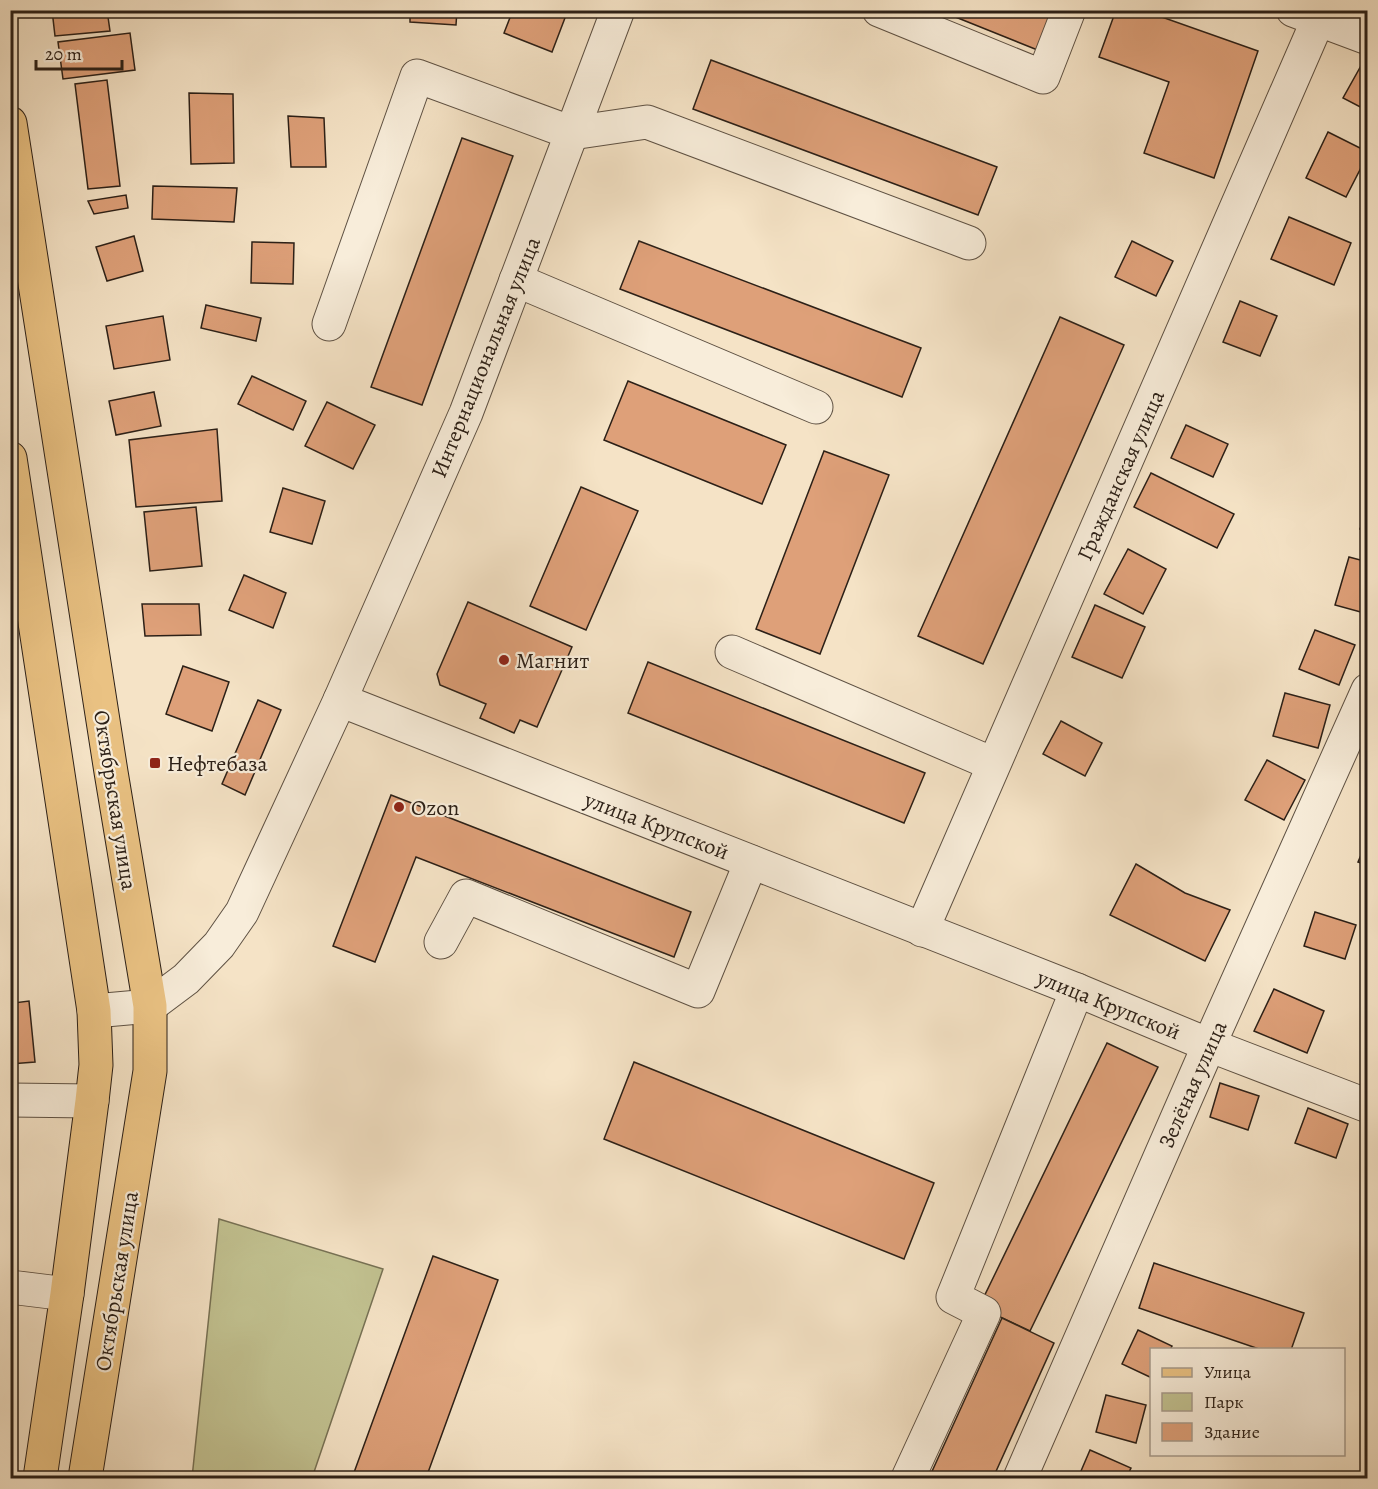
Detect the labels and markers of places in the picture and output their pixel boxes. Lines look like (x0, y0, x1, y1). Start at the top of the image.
place label: Магнит (516, 646, 589, 676)
marker: Магнит (497, 653, 511, 667)
place label: Нефтебаза (167, 749, 268, 779)
marker: Нефтебаза (148, 756, 162, 770)
place label: Ozon (411, 793, 459, 823)
marker: Ozon (392, 800, 406, 814)

